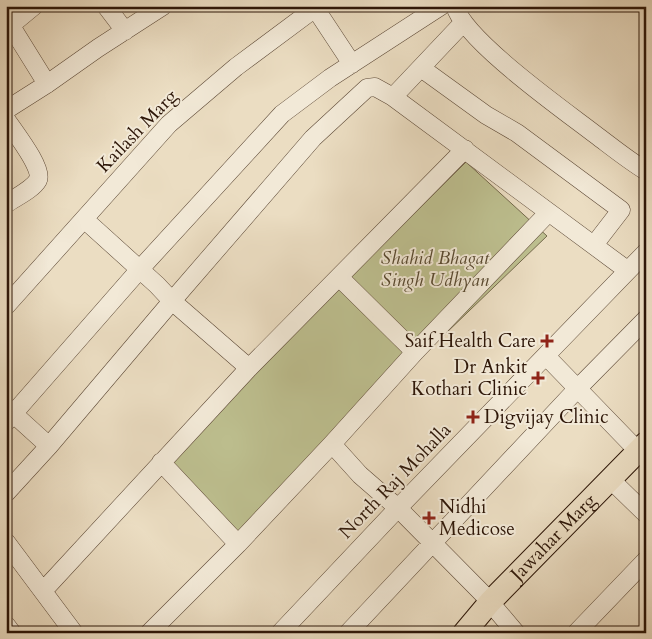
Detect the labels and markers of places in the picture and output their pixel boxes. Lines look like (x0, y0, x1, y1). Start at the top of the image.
place label: Saif Health Care (405, 328, 536, 354)
marker: Saif Health Care (540, 334, 554, 348)
place label: Dr Ankit Kothari Clinic (411, 354, 527, 402)
marker: Dr Ankit Kothari Clinic (531, 371, 545, 385)
place label: Digvijay Clinic (484, 404, 609, 430)
marker: Digvijay Clinic (466, 410, 480, 424)
place label: Nidhi Medicose (439, 494, 515, 542)
marker: Nidhi Medicose (423, 512, 435, 524)

